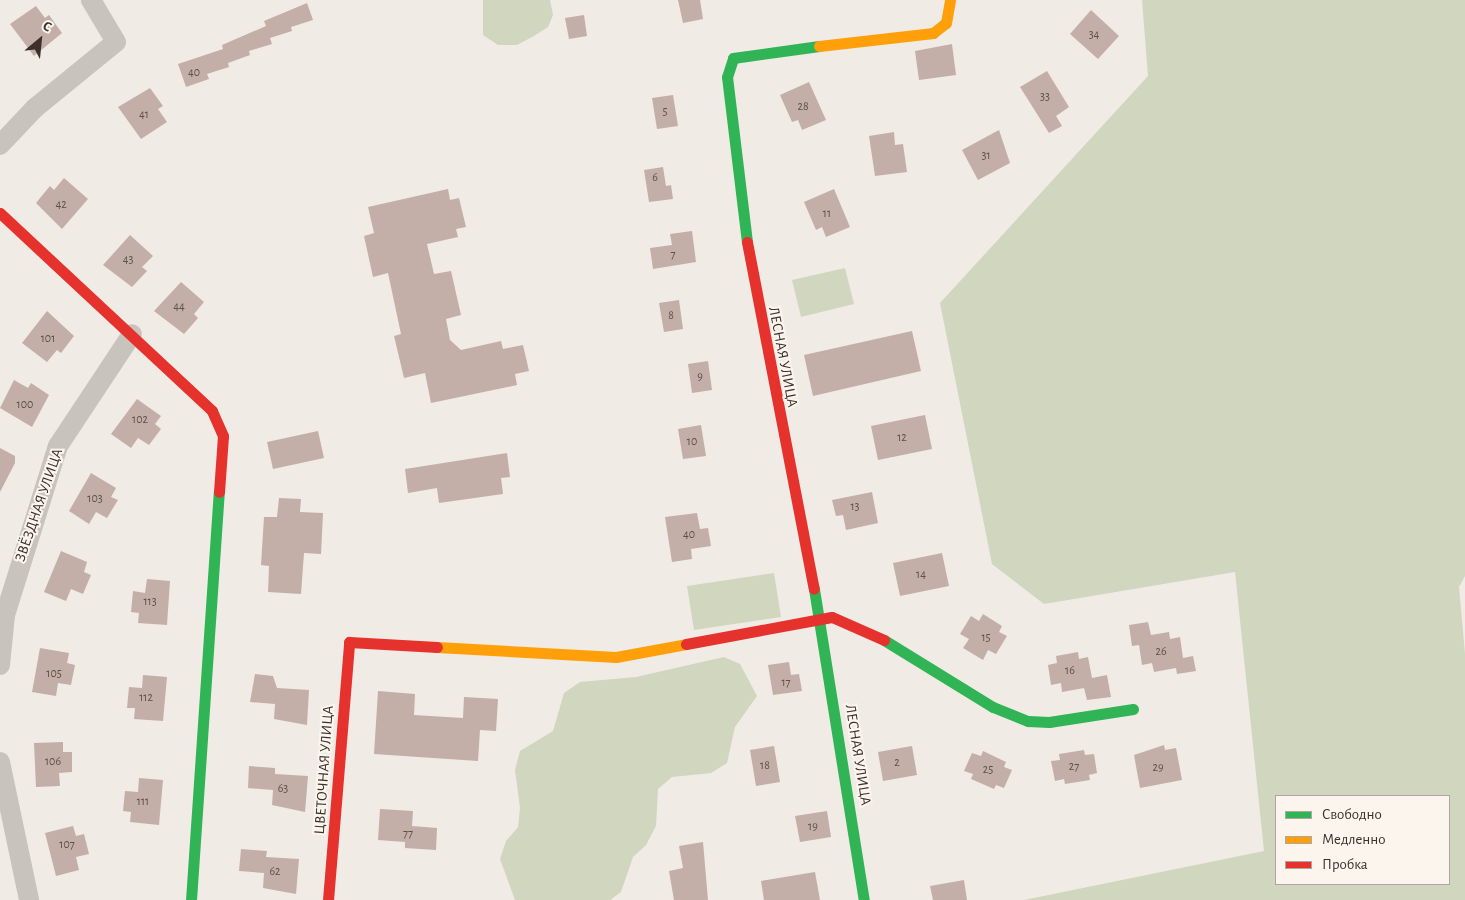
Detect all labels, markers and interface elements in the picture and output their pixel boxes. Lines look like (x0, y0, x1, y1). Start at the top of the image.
north arrow (15, 15, 65, 65)
text: С (40, 19, 54, 35)
house number: 34 (1089, 28, 1099, 42)
house number: 40 (188, 66, 200, 80)
house number: 33 (1040, 90, 1050, 104)
house number: 28 (797, 100, 809, 114)
house number: 5 (662, 105, 668, 119)
house number: 41 (139, 108, 149, 122)
house number: 31 (981, 149, 991, 163)
house number: 6 (652, 171, 658, 185)
house number: 42 (55, 198, 67, 212)
house number: 11 (823, 207, 831, 221)
house number: 7 (670, 248, 676, 262)
house number: 43 (123, 253, 133, 267)
house number: 44 (173, 300, 185, 314)
street label: ЛЕСНАЯ УЛИЦА (764, 305, 802, 409)
house number: 8 (668, 309, 674, 323)
house number: 101 (41, 332, 55, 346)
house number: 9 (697, 370, 703, 384)
house number: 100 (17, 398, 33, 412)
house number: 102 (132, 413, 148, 427)
house number: 12 (897, 431, 907, 445)
house number: 10 (687, 435, 697, 449)
street label: ЗВЁЗДНАЯ УЛИЦА (11, 446, 67, 564)
house number: 103 (87, 492, 103, 506)
house number: 13 (850, 500, 860, 514)
house number: 40 (683, 528, 695, 542)
house number: 14 (916, 568, 926, 582)
house number: 113 (143, 595, 157, 609)
house number: 15 (981, 631, 991, 645)
house number: 26 (1155, 645, 1167, 659)
house number: 16 (1065, 664, 1075, 678)
house number: 105 (46, 667, 62, 681)
house number: 17 (781, 676, 791, 690)
house number: 112 (139, 691, 153, 705)
street label: ЛЕСНАЯ УЛИЦА (841, 703, 875, 807)
street label: ЦВЕТОЧНАЯ УЛИЦА (311, 705, 337, 835)
house number: 106 (45, 755, 61, 769)
house number: 2 (894, 756, 900, 770)
house number: 18 (760, 759, 770, 773)
house number: 27 (1069, 760, 1079, 774)
house number: 29 (1152, 761, 1164, 775)
house number: 25 (983, 763, 993, 777)
house number: 63 (278, 782, 288, 796)
house number: 111 (137, 795, 149, 809)
legend (1275, 795, 1450, 885)
text: Свободно (1322, 807, 1382, 822)
house number: 19 (808, 820, 818, 834)
house number: 77 (403, 827, 413, 841)
text: Медленно (1322, 832, 1386, 847)
house number: 107 (59, 838, 75, 852)
text: Пробка (1322, 857, 1368, 872)
house number: 62 (269, 865, 281, 879)

